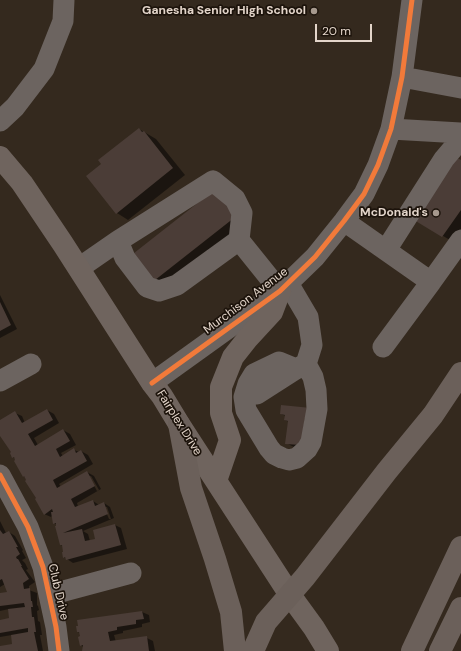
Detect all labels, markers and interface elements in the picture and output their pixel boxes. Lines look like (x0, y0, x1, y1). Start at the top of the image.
place label: Ganesha Senior High School (142, 4, 306, 18)
marker: Ganesha Senior High School (309, 6, 319, 16)
scale bar (317, 16, 374, 42)
text: 20 m (322, 23, 351, 39)
place label: McDonald's (360, 206, 428, 220)
marker: McDonald's (431, 208, 441, 218)
street label: Murchison Avenue (201, 265, 291, 337)
street label: Fairplex Drive (153, 388, 205, 458)
street label: Club Drive (45, 562, 71, 622)

